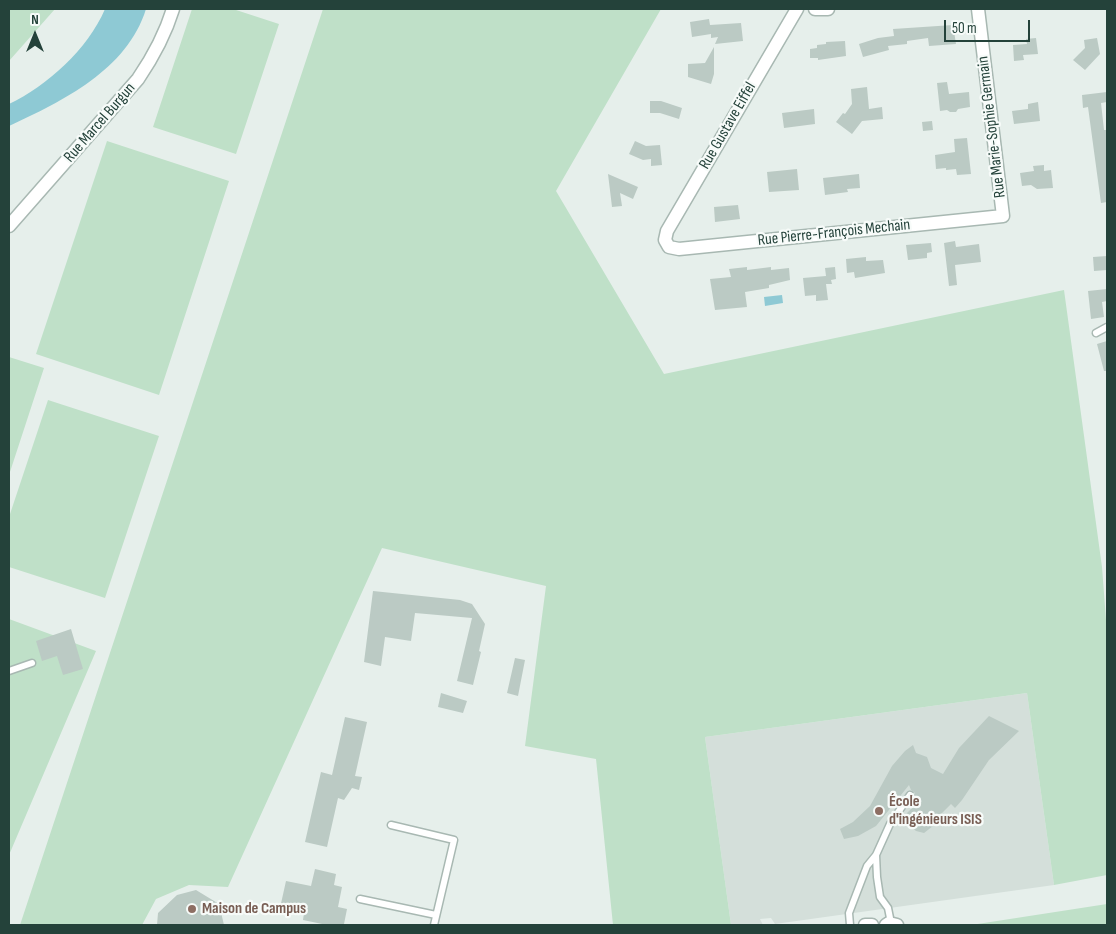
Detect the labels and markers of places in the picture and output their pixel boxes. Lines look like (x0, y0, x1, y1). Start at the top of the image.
place label: École d'ingénieurs ISIS (889, 792, 982, 830)
marker: École d'ingénieurs ISIS (873, 805, 885, 817)
place label: Maison de Campus (202, 899, 306, 919)
marker: Maison de Campus (186, 903, 198, 915)

